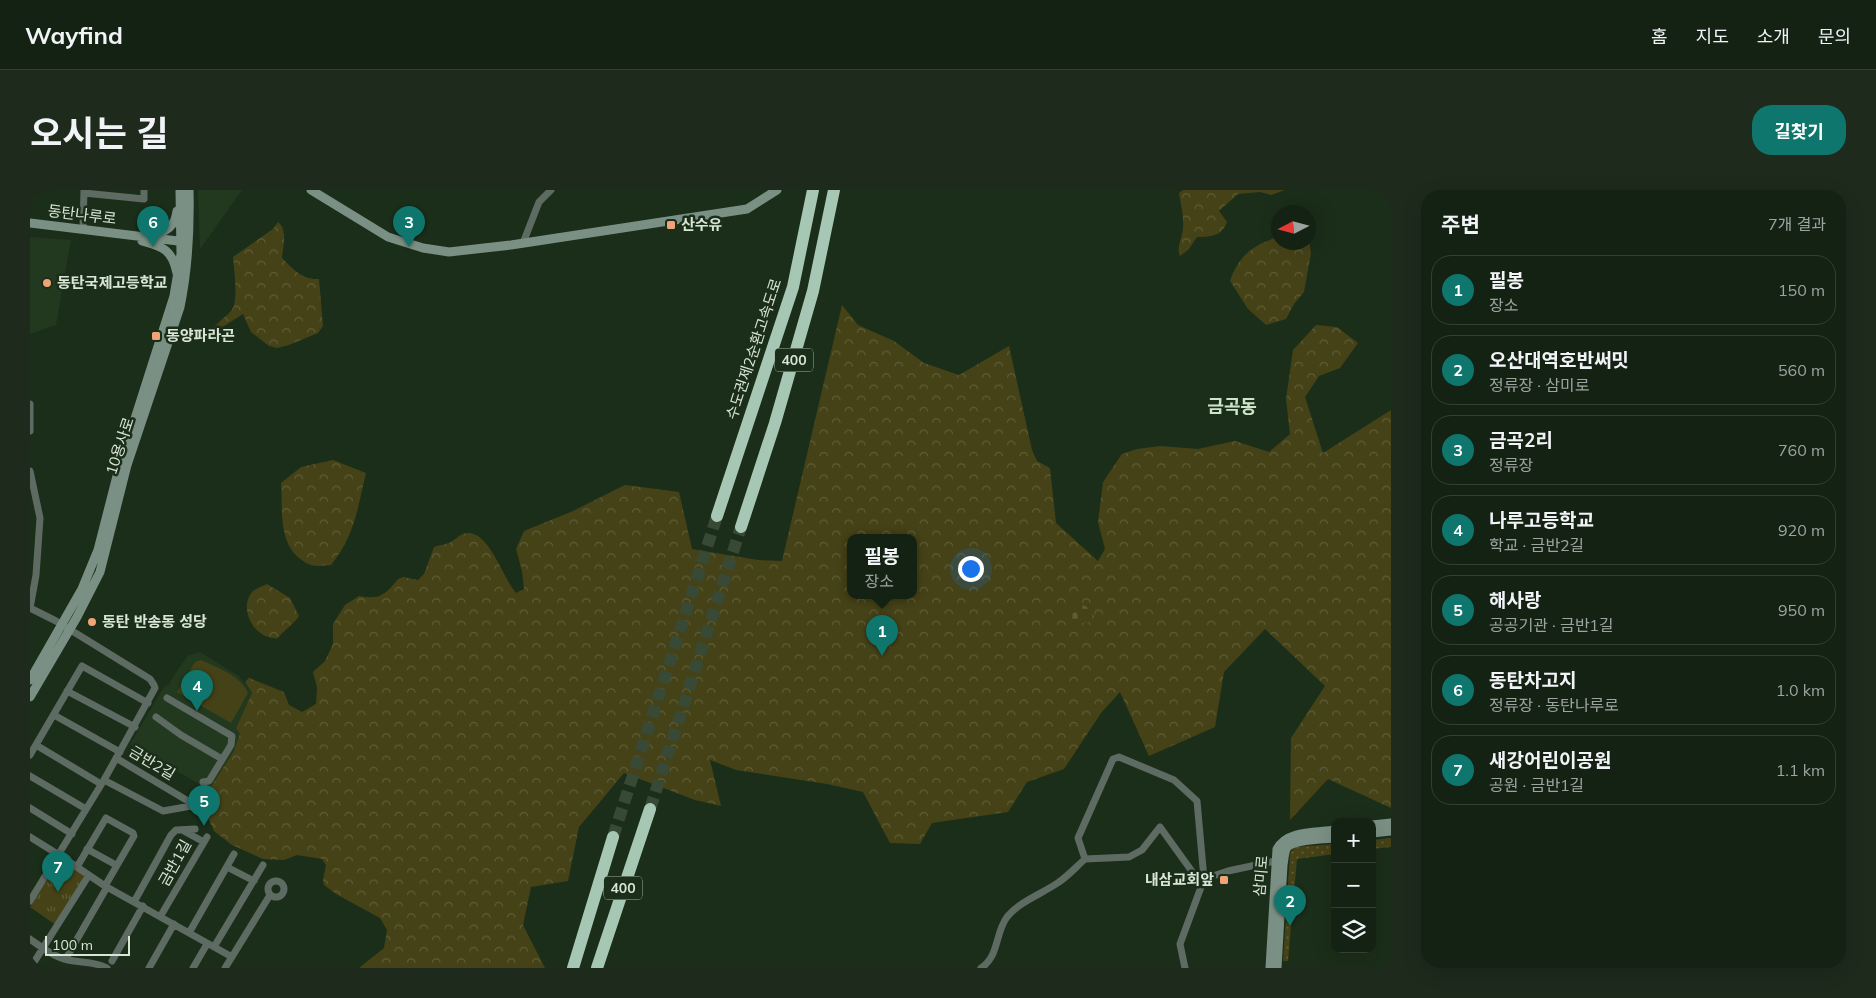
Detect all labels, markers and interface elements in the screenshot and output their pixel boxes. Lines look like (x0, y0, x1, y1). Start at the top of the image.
text: Wayfind (25, 20, 123, 50)
text: 홈 (1651, 25, 1668, 48)
text: 지도 (1696, 25, 1729, 48)
text: 소개 (1757, 25, 1790, 48)
text: 문의 (1818, 25, 1851, 48)
button: 길찾기 (1752, 105, 1846, 155)
text: 오시는 길 (30, 111, 168, 155)
street label: 동탄나루로 (47, 201, 117, 228)
north arrow (1271, 205, 1316, 250)
pin: 6 (137, 206, 169, 247)
pin: 3 (393, 206, 425, 247)
text: 주변 (1441, 211, 1480, 237)
text: 7개 결과 (1768, 214, 1826, 234)
place label: 산수유 (681, 215, 723, 234)
marker: 산수유 (665, 219, 677, 231)
text: 필봉 (1489, 268, 1524, 292)
place label: 동탄국제고등학교 (57, 273, 168, 292)
street label: 수도권제2순환고속도로 (722, 276, 785, 422)
marker: 동탄국제고등학교 (41, 277, 53, 289)
text: 1 (1453, 280, 1463, 300)
text: 150 m (1778, 280, 1825, 300)
text: 장소 (1489, 295, 1518, 315)
place label: 동양파라곤 (166, 326, 235, 345)
marker: 동양파라곤 (150, 330, 162, 342)
road number: 400 (775, 348, 813, 372)
text: 오산대역호반써밋 (1489, 348, 1629, 372)
text: 2 (1453, 360, 1463, 380)
text: 560 m (1778, 360, 1825, 380)
text: 정류장 · 삼미로 (1489, 375, 1589, 395)
district label: 금곡동 (1207, 395, 1257, 418)
street label: 10용사로 (101, 415, 138, 477)
text: 금곡2리 (1489, 428, 1553, 452)
text: 3 (1453, 440, 1463, 460)
text: 760 m (1778, 440, 1825, 460)
text: 정류장 (1489, 455, 1533, 475)
text: 나루고등학교 (1489, 508, 1594, 532)
text: 4 (1453, 520, 1463, 540)
text: 920 m (1778, 520, 1825, 540)
popup (847, 534, 917, 599)
text: 학교 · 금반2길 (1489, 535, 1584, 555)
text: 필봉 (865, 544, 899, 568)
your location (958, 556, 984, 582)
text: 장소 (865, 571, 894, 591)
text: 해사랑 (1489, 588, 1541, 612)
text: 5 (1453, 600, 1463, 620)
text: 950 m (1778, 600, 1825, 620)
place label: 동탄 반송동 성당 (102, 612, 207, 631)
pin: 1 (866, 615, 898, 656)
text: 공공기관 · 금반1길 (1489, 615, 1614, 635)
marker: 동탄 반송동 성당 (86, 616, 98, 628)
text: 동탄차고지 (1489, 668, 1576, 692)
pin: 4 (181, 670, 213, 711)
text: 6 (1453, 680, 1463, 700)
text: 1.0 km (1776, 680, 1825, 700)
text: 정류장 · 동탄나루로 (1489, 695, 1619, 715)
street label: 금반2길 (126, 741, 179, 784)
text: 새강어린이공원 (1489, 748, 1611, 772)
text: 7 (1453, 760, 1463, 780)
text: 1.1 km (1776, 760, 1825, 780)
text: 공원 · 금반1길 (1489, 775, 1584, 795)
pin: 5 (188, 785, 220, 826)
map controls (1331, 818, 1376, 953)
button: + (1331, 818, 1376, 863)
street label: 금반1길 (154, 836, 195, 889)
pin: 7 (42, 851, 74, 892)
street label: 삼미로 (1249, 855, 1272, 897)
button: − (1331, 863, 1376, 908)
place label: 내삼교회앞 (1145, 870, 1214, 889)
marker: 내삼교회앞 (1218, 874, 1230, 886)
road number: 400 (604, 876, 642, 900)
pin: 2 (1274, 885, 1306, 926)
button: layers (1331, 908, 1376, 953)
scale bar (45, 933, 130, 956)
text: 100 m (52, 936, 93, 954)

